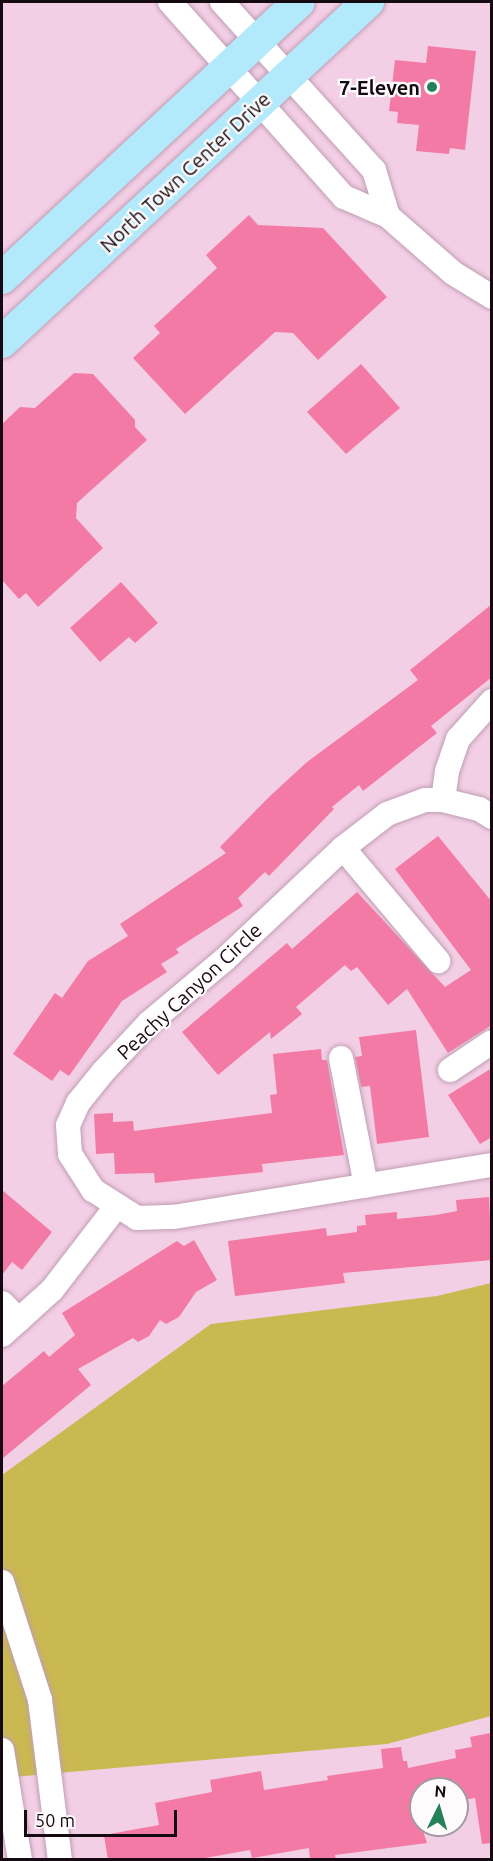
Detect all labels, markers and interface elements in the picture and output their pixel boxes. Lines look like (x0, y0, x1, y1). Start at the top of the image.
place label: 7-Eleven (339, 75, 420, 99)
marker: 7-Eleven (425, 80, 439, 94)
street label: North Town Center Drive (95, 87, 275, 257)
street label: Peachy Canyon Circle (112, 918, 266, 1064)
north arrow (409, 1777, 469, 1837)
text: N (434, 1782, 447, 1801)
scale bar (27, 1798, 180, 1836)
text: 50 m (35, 1810, 75, 1830)

